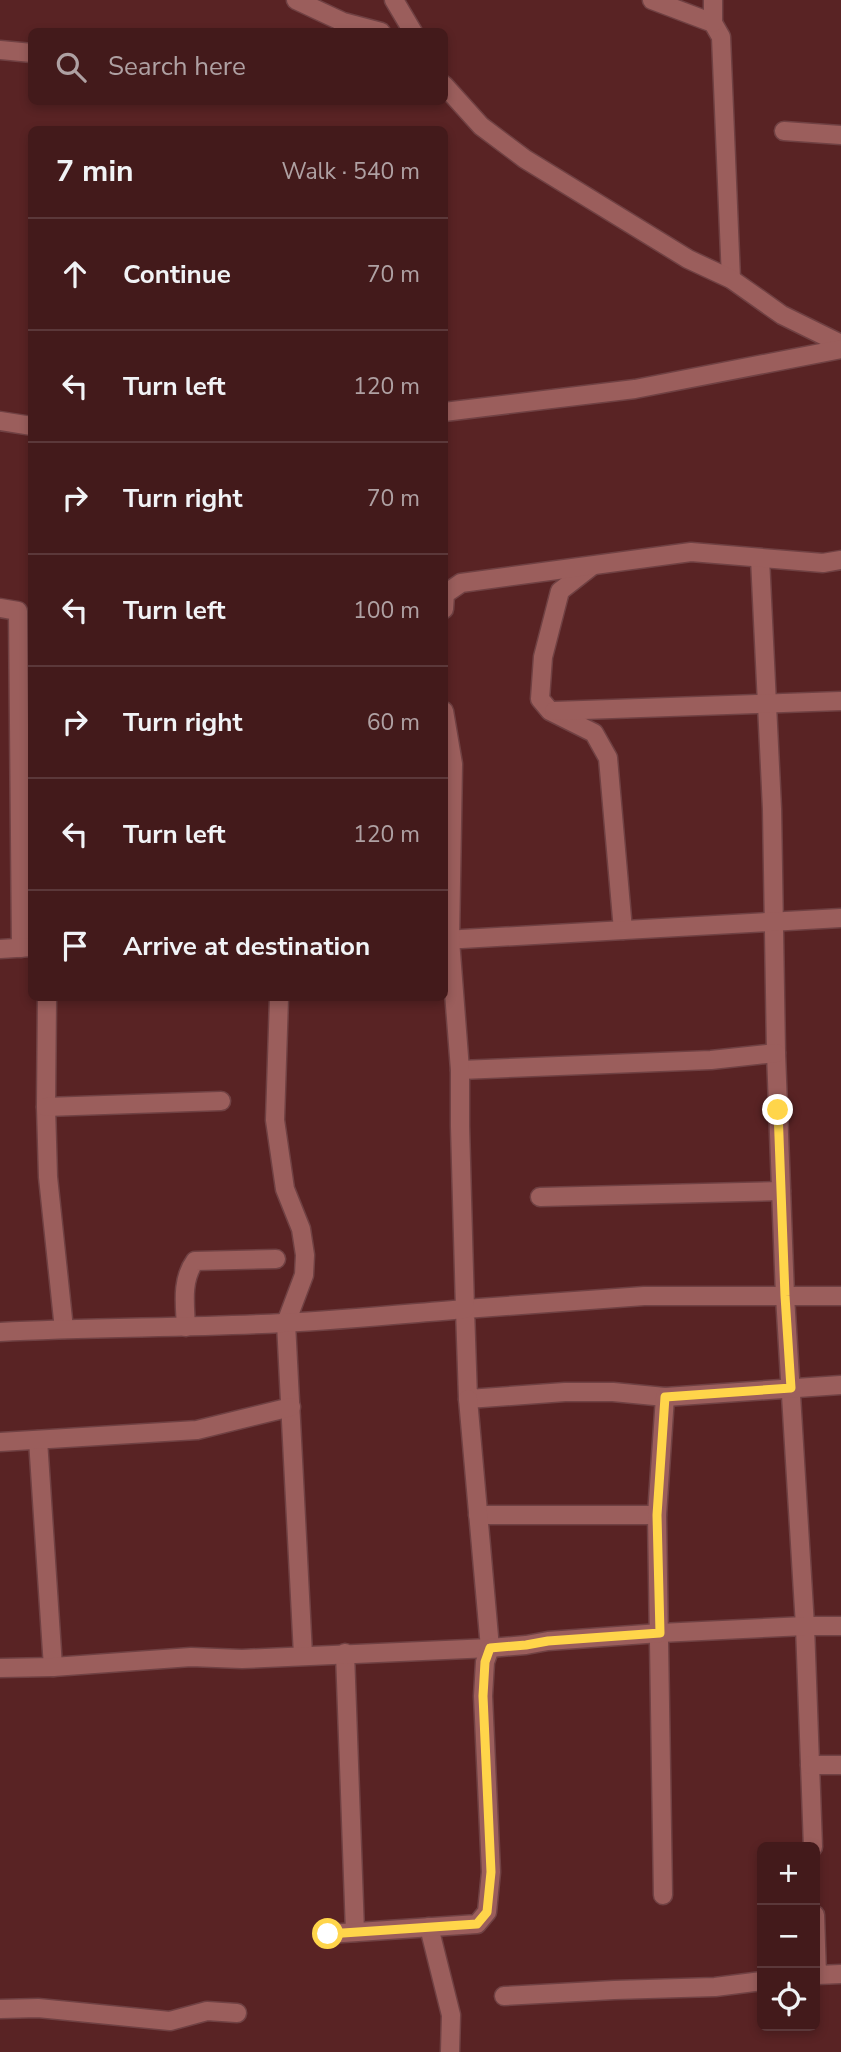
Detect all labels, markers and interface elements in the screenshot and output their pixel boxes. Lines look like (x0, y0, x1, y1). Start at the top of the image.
search box (28, 28, 448, 105)
icon: search (52, 48, 90, 86)
text: Search here (108, 49, 246, 84)
text: 7 min (56, 151, 134, 192)
text: Walk · 540 m (281, 156, 420, 187)
icon: ahead (56, 255, 94, 293)
text: Continue (123, 257, 231, 292)
text: 70 m (367, 259, 420, 290)
icon: left (56, 367, 94, 405)
text: Turn left (123, 369, 226, 404)
text: 120 m (353, 371, 420, 402)
icon: right (56, 479, 94, 517)
text: Turn right (123, 481, 242, 516)
text: 70 m (367, 483, 420, 514)
icon: left (56, 591, 94, 629)
text: Turn left (123, 593, 226, 628)
text: 100 m (353, 595, 420, 626)
icon: right (56, 703, 94, 741)
text: Turn right (123, 705, 242, 740)
text: 60 m (367, 707, 420, 738)
icon: left (56, 815, 94, 853)
text: Turn left (123, 817, 226, 852)
text: 120 m (353, 819, 420, 850)
icon: arrive (56, 927, 94, 965)
text: Arrive at destination (123, 929, 370, 964)
route end (762, 1094, 793, 1125)
map controls (757, 1842, 820, 2031)
button: + (757, 1842, 820, 1905)
button: − (757, 1905, 820, 1968)
route start (312, 1918, 343, 1949)
button: locate (757, 1968, 820, 2031)

